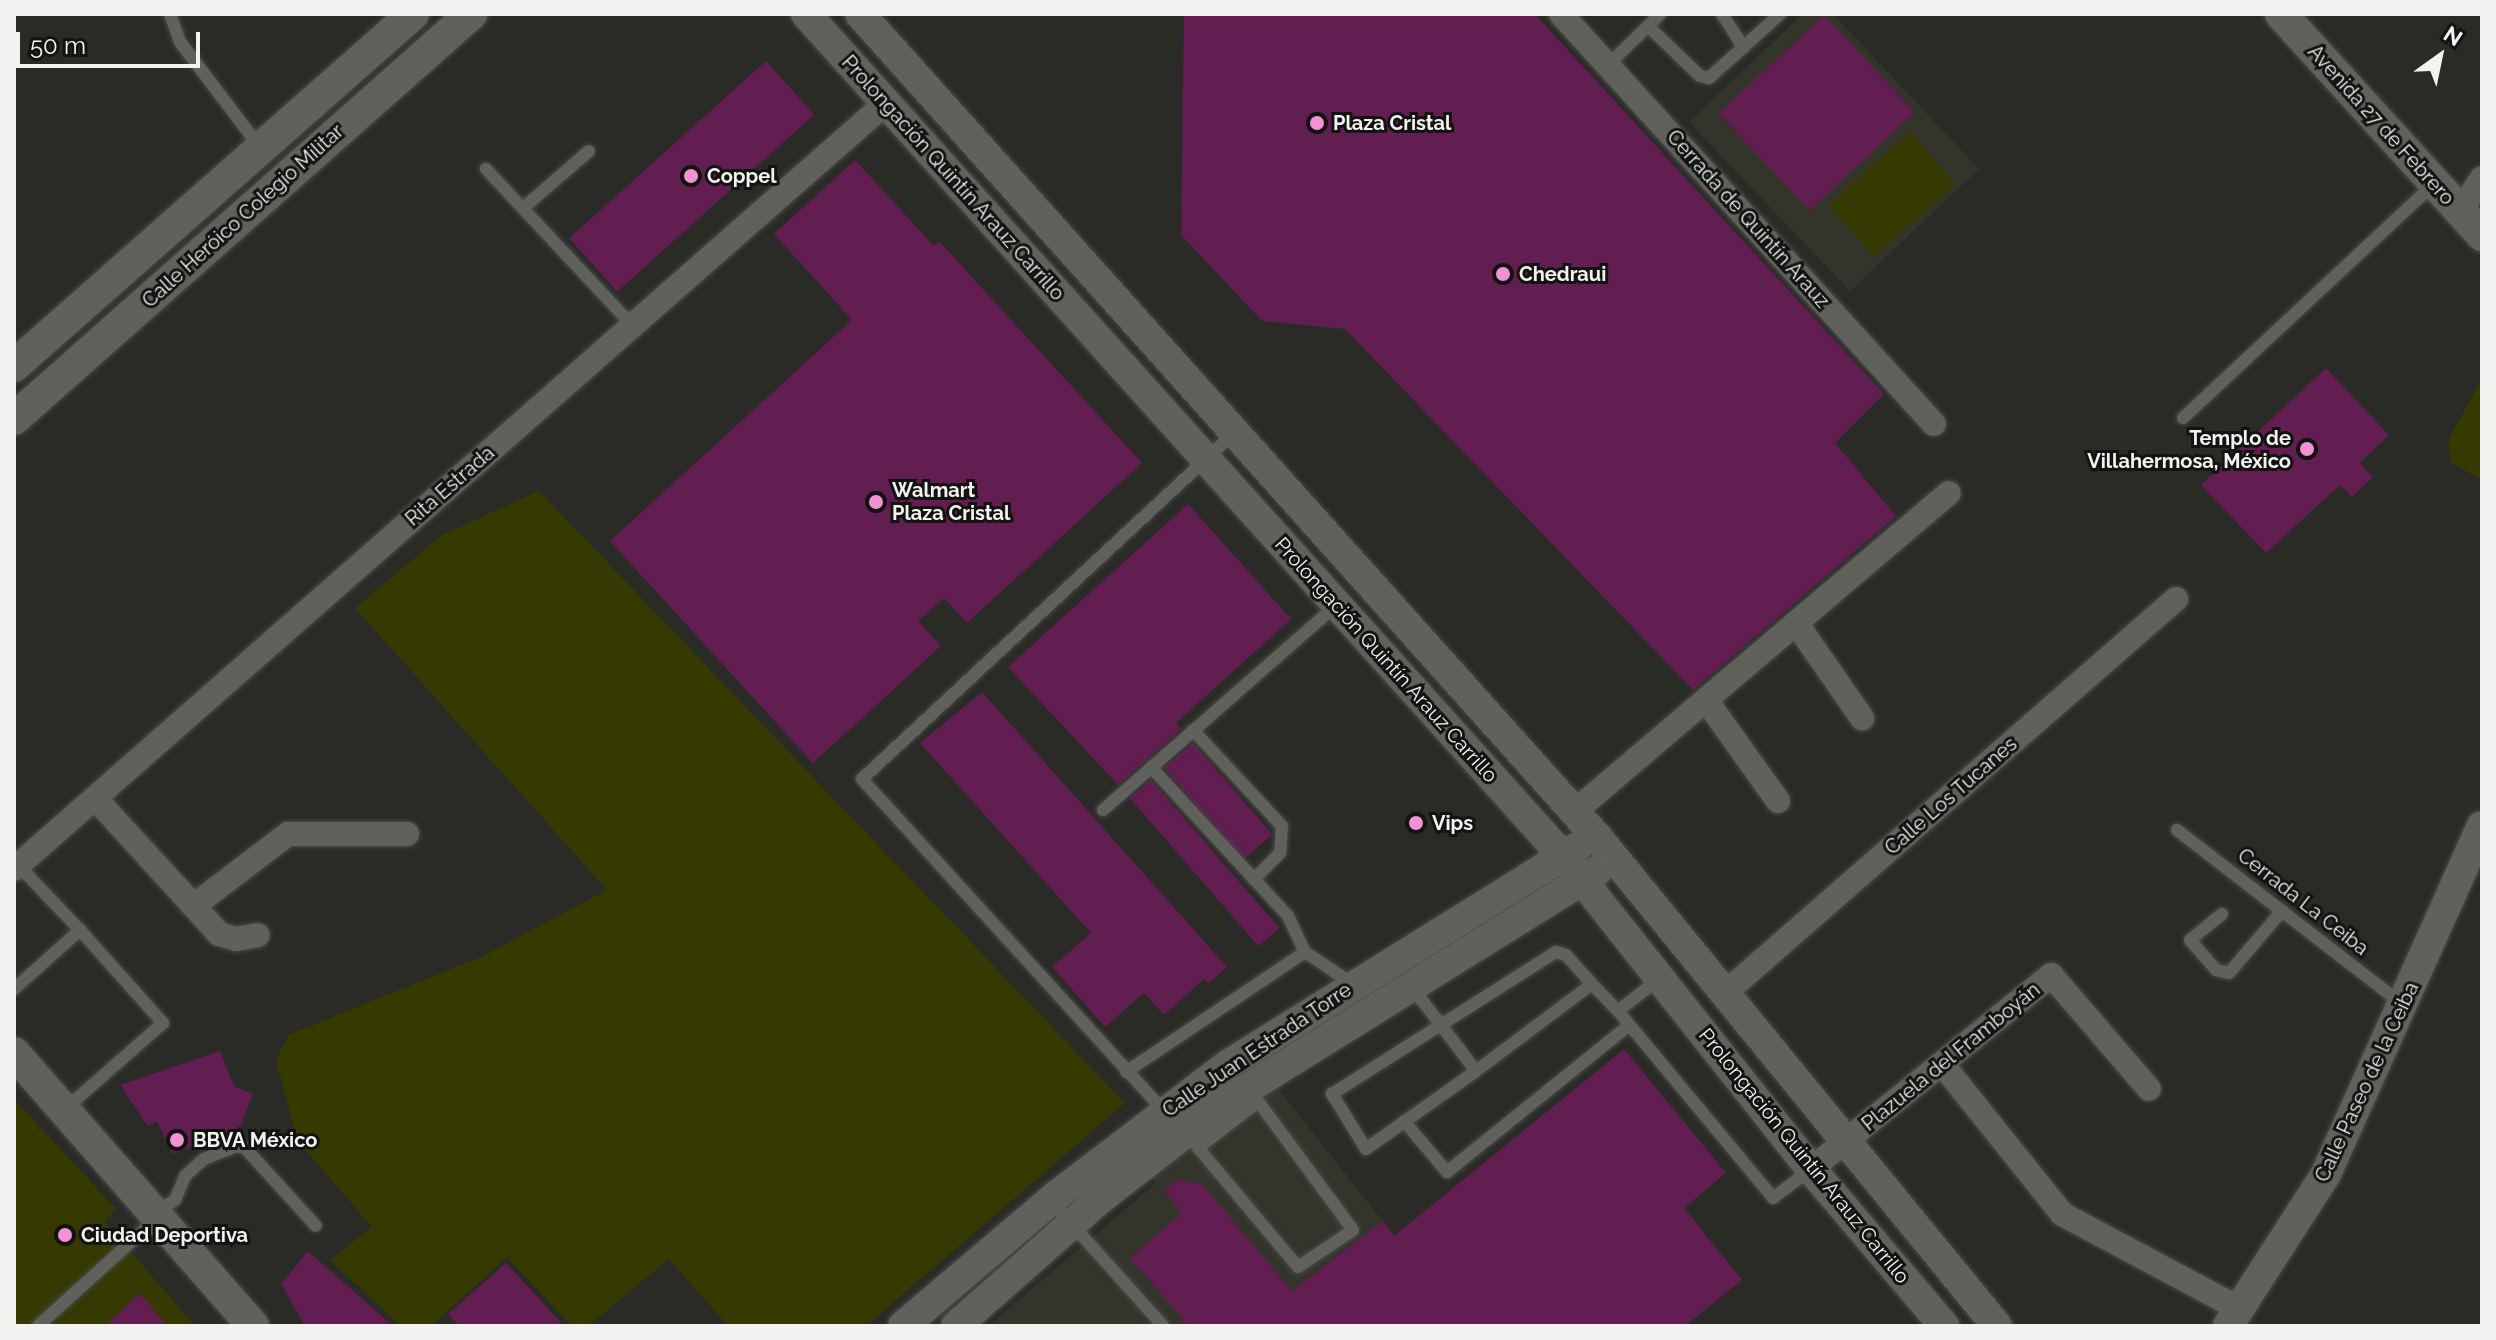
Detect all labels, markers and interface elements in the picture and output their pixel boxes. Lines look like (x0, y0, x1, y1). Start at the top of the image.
scale bar (20, 16, 204, 66)
north arrow (2400, 16, 2480, 96)
text: N (2439, 20, 2467, 51)
text: 50 m (30, 31, 86, 60)
street label: Avenida 27 de Febrero (2303, 40, 2459, 210)
street label: Prolongación Quintín Arauz Carrillo (836, 50, 1070, 306)
place label: Plaza Cristal (1333, 111, 1451, 135)
marker: Plaza Cristal (1308, 114, 1326, 132)
street label: Calle Heróico Colegio Militar (137, 119, 349, 313)
street label: Cerrada de Quintín Arauz (1662, 125, 1834, 313)
place label: Coppel (707, 164, 776, 188)
marker: Coppel (682, 167, 700, 185)
place label: Chedraui (1519, 262, 1606, 286)
marker: Chedraui (1494, 265, 1512, 283)
place label: Templo de Villahermosa, México (2087, 426, 2291, 473)
marker: Templo de Villahermosa, México (2298, 440, 2316, 458)
street label: Rita Estrada (401, 441, 499, 531)
place label: Walmart Plaza Cristal (892, 478, 1010, 525)
marker: Walmart Plaza Cristal (867, 493, 885, 511)
street label: Prolongación Quintín Arauz Carrillo (1269, 532, 1503, 788)
street label: Calle Los Tucanes (1880, 732, 2022, 860)
place label: Vips (1432, 811, 1473, 835)
marker: Vips (1407, 814, 1425, 832)
street label: Cerrada La Ceiba (2233, 843, 2373, 961)
street label: Calle Juan Estrada Torre (1158, 978, 1356, 1122)
street label: Plazuela del Framboyán (1857, 978, 2045, 1136)
street label: Calle Paseo de la Ceiba (2310, 978, 2424, 1186)
street label: Prolongación Quintín Arauz Carrillo (1693, 1023, 1915, 1289)
place label: BBVA México (193, 1128, 318, 1152)
marker: BBVA México (168, 1131, 186, 1149)
place label: Ciudad Deportiva (81, 1223, 248, 1247)
marker: Ciudad Deportiva (56, 1226, 74, 1244)

